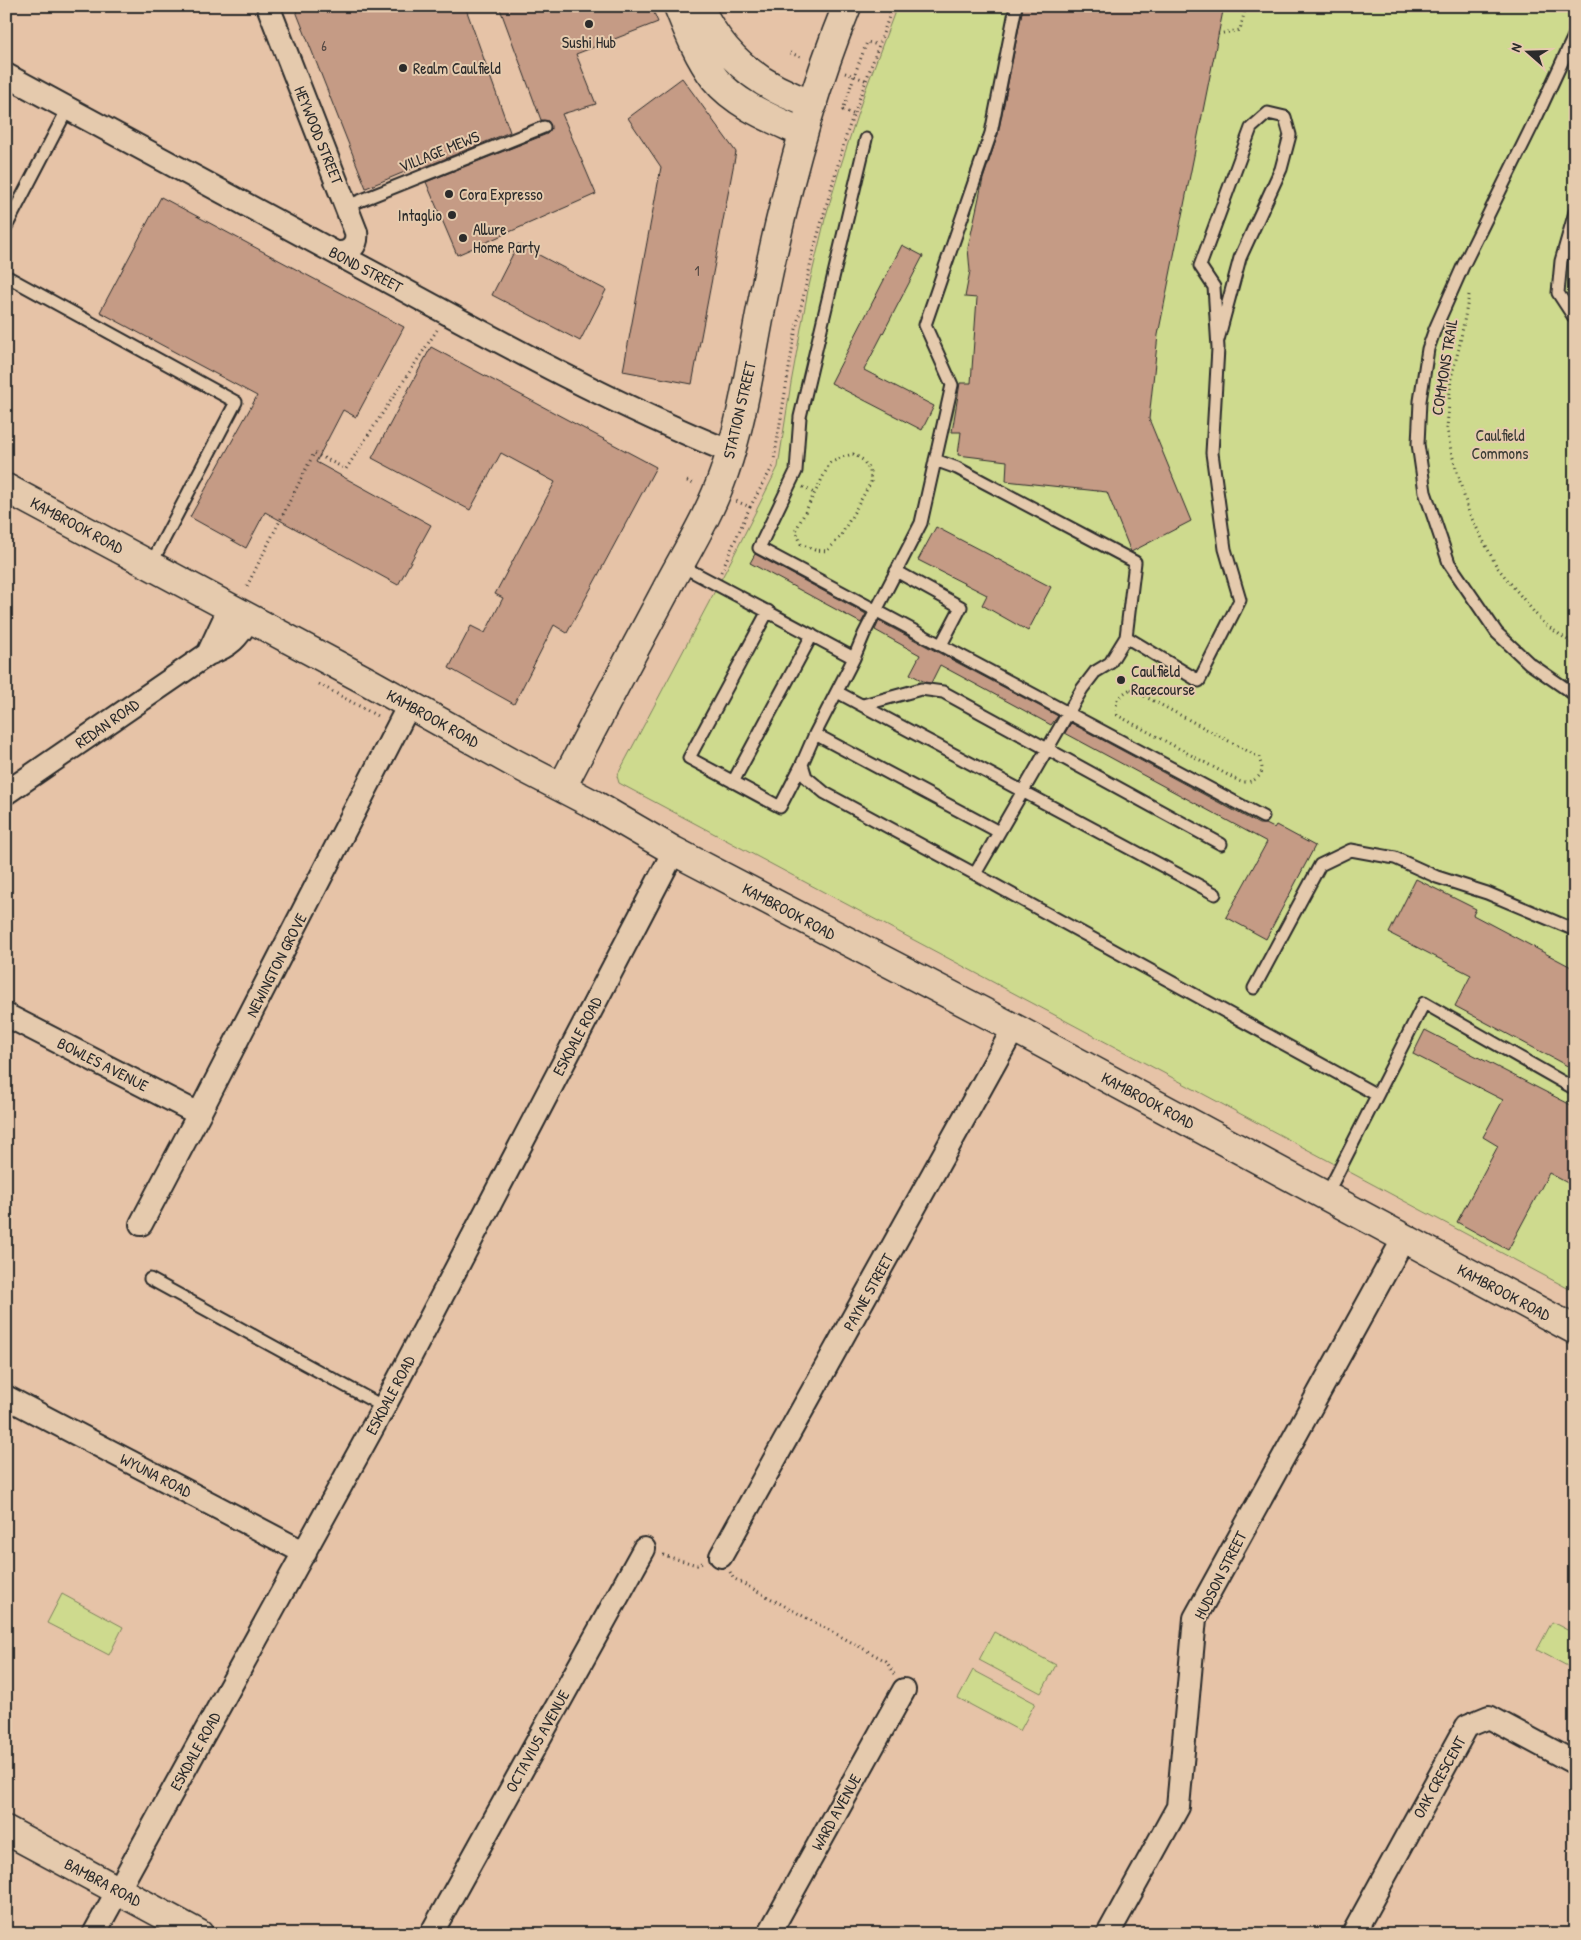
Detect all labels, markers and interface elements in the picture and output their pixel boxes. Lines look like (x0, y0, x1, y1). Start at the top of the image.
marker: Sushi Hub (583, 18, 595, 30)
north arrow (1504, 28, 1554, 78)
place label: Sushi Hub (562, 31, 616, 53)
house number: 6 (321, 36, 327, 55)
text: N (1505, 40, 1526, 54)
place label: Realm Caulfield (413, 57, 501, 79)
marker: Realm Caulfield (397, 62, 409, 74)
street label: HEYWOOD STREET (289, 83, 349, 188)
street label: VILLAGE MEWS (396, 125, 483, 177)
place label: Cora Expresso (459, 183, 543, 205)
marker: Cora Expresso (443, 188, 455, 200)
place label: Intaglio (398, 204, 443, 226)
marker: Intaglio (446, 209, 458, 221)
place label: Allure Home Party (473, 218, 540, 258)
marker: Allure Home Party (457, 232, 469, 244)
street label: BOND STREET (325, 240, 407, 298)
house number: 1 (694, 261, 700, 280)
street label: COMMONS TRAIL (1426, 317, 1462, 417)
street label: STATION STREET (717, 359, 761, 461)
park label: Caulfield Commons (1472, 424, 1528, 464)
street label: KAMBROOK ROAD (27, 491, 128, 559)
place label: Caulfield Racecourse (1131, 660, 1195, 700)
marker: Caulfield Racecourse (1115, 674, 1127, 686)
street label: KAMBROOK ROAD (383, 684, 483, 753)
street label: REDAN ROAD (71, 693, 144, 753)
street label: KAMBROOK ROAD (739, 877, 840, 945)
street label: NEWINGTON GROVE (240, 909, 312, 1021)
street label: ESKDALE ROAD (547, 992, 607, 1079)
street label: BOWLES AVENUE (54, 1032, 152, 1096)
street label: KAMBROOK ROAD (1098, 1066, 1199, 1134)
street label: PAYNE STREET (838, 1249, 899, 1335)
street label: KAMBROOK ROAD (1454, 1258, 1555, 1326)
street label: ESKDALE ROAD (360, 1351, 420, 1438)
street label: WYUNA ROAD (117, 1448, 196, 1503)
street label: HUDSON STREET (1188, 1527, 1252, 1623)
street label: OCTAVIUS AVENUE (500, 1686, 574, 1796)
street label: ESKDALE ROAD (164, 1708, 226, 1794)
street label: OAK CRESCENT (1407, 1731, 1471, 1822)
street label: WARD AVENUE (806, 1770, 866, 1854)
street label: BAMBRA ROAD (61, 1853, 146, 1912)

